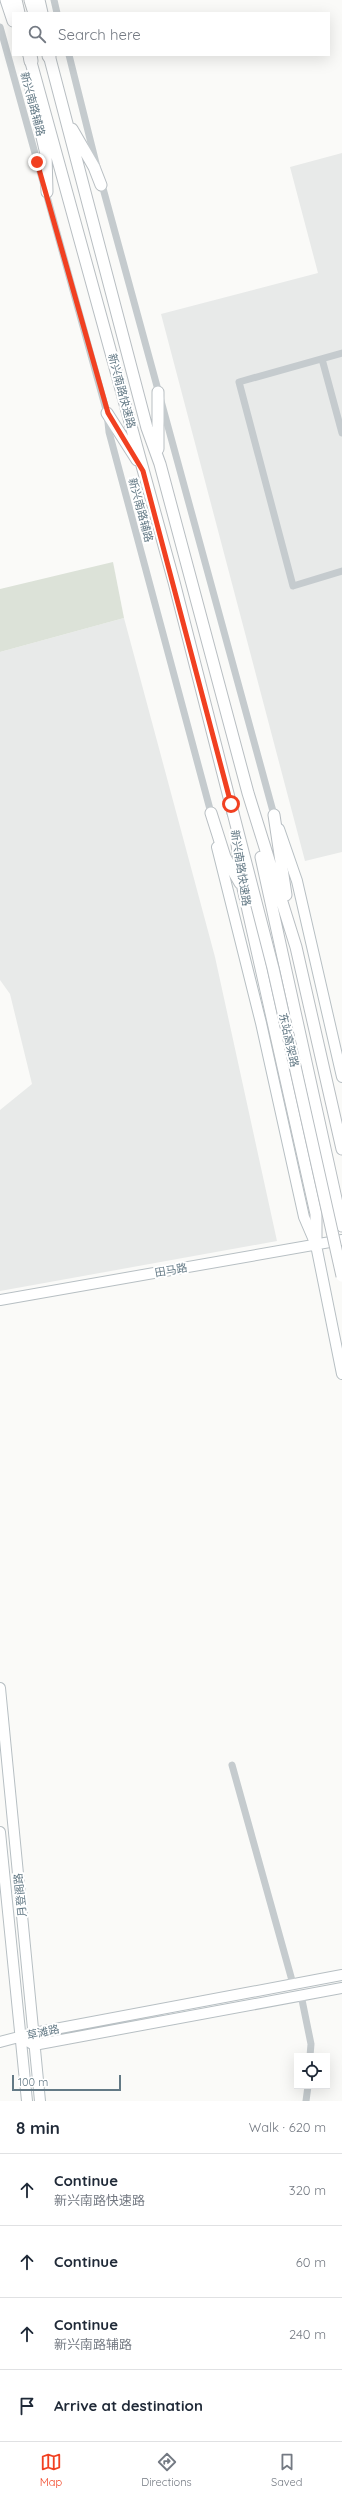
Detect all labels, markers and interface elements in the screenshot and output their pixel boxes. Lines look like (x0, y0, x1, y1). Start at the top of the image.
search box (12, 12, 330, 56)
icon: search (26, 23, 48, 45)
text: Search here (58, 25, 141, 44)
street label: 新兴南路辅路 (18, 70, 48, 138)
route end (28, 153, 46, 171)
street label: 新兴南路快速路 (105, 352, 139, 430)
street label: 新兴南路辅路 (126, 476, 156, 544)
route start (222, 795, 240, 813)
street label: 新兴南路快速路 (228, 829, 254, 907)
street label: 东站高架路 (276, 1012, 302, 1068)
street label: 田马路 (154, 1260, 188, 1280)
street label: 月登阁路 (11, 1872, 29, 1918)
street label: 草滩路 (25, 2021, 61, 2043)
map controls (294, 2053, 330, 2089)
button: locate (294, 2053, 330, 2089)
scale bar (12, 2073, 121, 2092)
text: 100 m (18, 2075, 48, 2089)
text: 8 min (16, 2117, 60, 2138)
text: Walk · 620 m (249, 2119, 326, 2135)
text: Continue (54, 2171, 118, 2190)
icon: ahead (16, 2179, 38, 2201)
text: 320 m (289, 2182, 326, 2198)
text: 新兴南路快速路 (54, 2192, 145, 2208)
icon: ahead (16, 2251, 38, 2273)
text: Continue (54, 2252, 118, 2271)
text: 60 m (296, 2254, 326, 2270)
text: Continue (54, 2315, 118, 2334)
icon: ahead (16, 2323, 38, 2345)
text: 240 m (289, 2326, 326, 2342)
text: 新兴南路辅路 (54, 2336, 132, 2352)
icon: arrive (16, 2395, 38, 2417)
text: Arrive at destination (54, 2396, 203, 2415)
tab: Map (40, 2451, 62, 2489)
tab: Directions (141, 2451, 192, 2489)
tab: Saved (271, 2451, 302, 2489)

